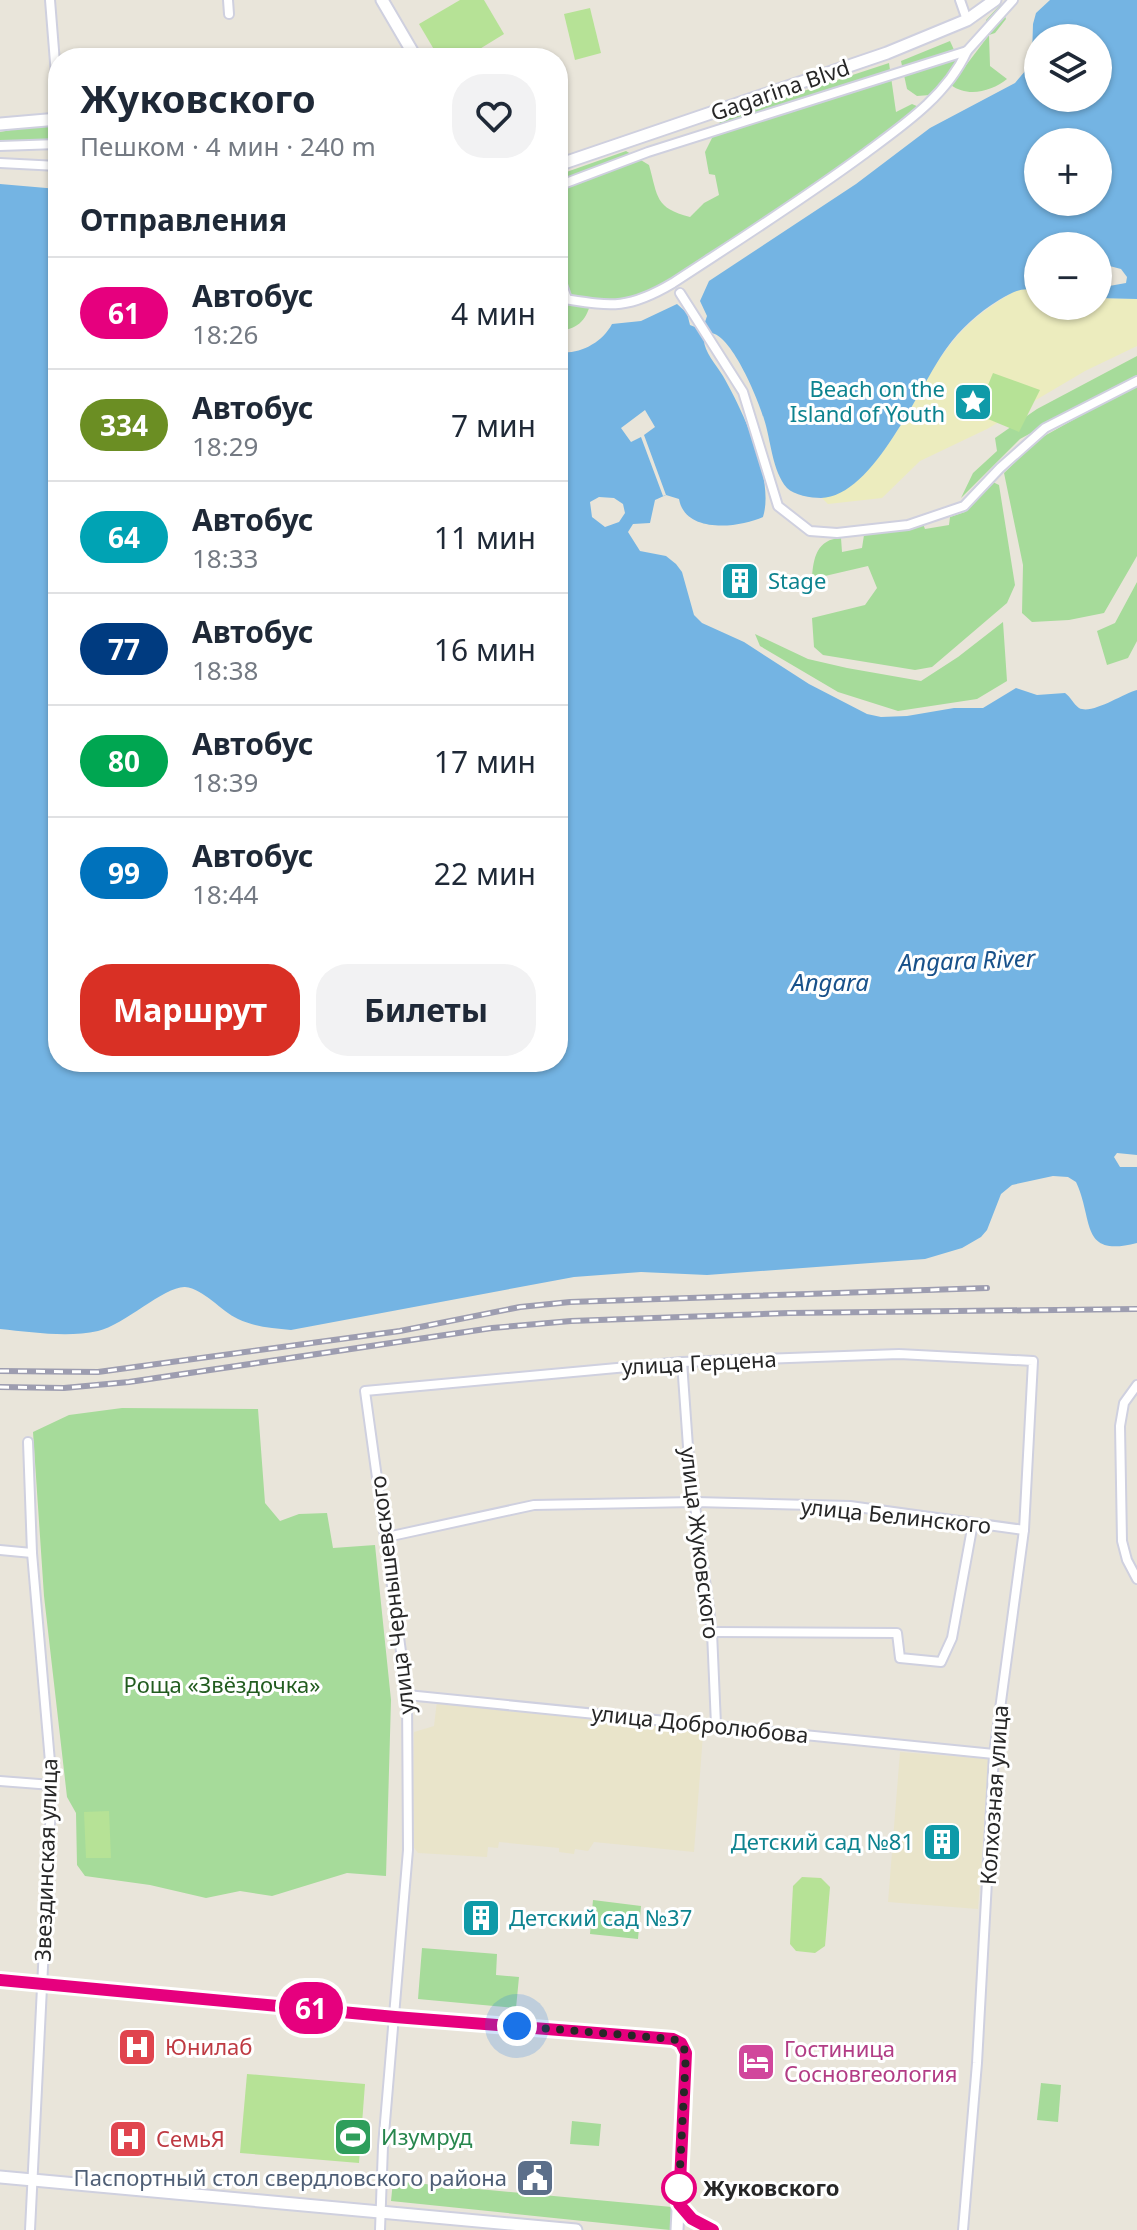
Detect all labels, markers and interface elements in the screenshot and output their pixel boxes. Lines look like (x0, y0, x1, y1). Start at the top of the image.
map controls (1024, 24, 1112, 320)
button: layers (1024, 24, 1112, 112)
street label: Gagarina Blvd (706, 51, 853, 127)
text: Жуковского (80, 72, 316, 124)
button: heart (452, 74, 536, 158)
text: Пешком · 4 мин · 240 m (80, 128, 376, 164)
button: + (1024, 128, 1112, 216)
text: Отправления (80, 199, 287, 240)
button: − (1024, 232, 1112, 320)
text: Автобус (192, 275, 314, 316)
text: 4 мин (451, 293, 536, 334)
text: 61 (108, 294, 140, 332)
text: 18:26 (192, 316, 258, 352)
place label: Beach on the Island of Youth (790, 373, 945, 428)
place icon: Beach on the Island of Youth (952, 381, 994, 423)
text: Автобус (192, 387, 314, 428)
text: 7 мин (451, 405, 536, 446)
text: 334 (100, 406, 148, 444)
text: 18:29 (192, 428, 258, 464)
text: Автобус (192, 499, 314, 540)
text: 11 мин (434, 517, 536, 558)
text: 64 (108, 518, 140, 556)
text: 18:33 (192, 540, 258, 576)
building icon: Stage (719, 560, 761, 602)
place label: Stage (768, 565, 826, 595)
text: Автобус (192, 611, 314, 652)
text: 16 мин (434, 629, 536, 670)
text: 77 (108, 630, 140, 668)
text: 18:38 (192, 652, 258, 688)
text: Автобус (192, 723, 314, 764)
text: 17 мин (434, 741, 536, 782)
text: 80 (108, 742, 140, 780)
text: 18:39 (192, 764, 258, 800)
text: Автобус (192, 835, 314, 876)
text: 22 мин (434, 853, 536, 894)
text: 99 (108, 854, 140, 892)
text: 18:44 (192, 876, 258, 912)
water label: Angara River (896, 941, 1037, 978)
button: Маршрут (80, 964, 300, 1056)
button: Билеты (316, 964, 536, 1056)
water label: Angara (789, 965, 869, 998)
street label: улица Герцена (621, 1343, 777, 1381)
street label: улица Жуковского (674, 1445, 728, 1641)
street label: улица Чернышевского (361, 1474, 421, 1716)
street label: улица Белинского (799, 1490, 993, 1540)
park label: Роща «Звёздочка» (124, 1669, 320, 1699)
street label: улица Добролюбова (590, 1697, 810, 1749)
street label: Колхозная улица (972, 1704, 1014, 1886)
street label: Звездинская улица (26, 1758, 64, 1962)
building icon: Детский сад №81 (921, 1821, 963, 1863)
place label: Детский сад №81 (731, 1826, 914, 1856)
building icon: Детский сад №37 (460, 1897, 502, 1939)
place label: Детский сад №37 (509, 1902, 692, 1932)
line badge: 61 (275, 1982, 347, 2034)
text: 61 (295, 1989, 327, 2027)
your location (497, 2006, 537, 2046)
hospital icon: Юнилаб (116, 2026, 158, 2068)
place label: Юнилаб (165, 2031, 252, 2061)
place label: Гостиница Сосновгеология (784, 2033, 958, 2088)
hotel icon: Гостиница Сосновгеология (735, 2041, 777, 2083)
sports icon: Изумруд (332, 2116, 374, 2158)
hospital icon: СемьЯ (107, 2118, 149, 2160)
place label: Изумруд (381, 2121, 473, 2151)
place label: СемьЯ (156, 2123, 225, 2153)
public building icon: Паспортный стол свердловского района (514, 2157, 556, 2199)
place label: Паспортный стол свердловского района (74, 2162, 507, 2192)
marker: Жуковского (662, 2171, 696, 2205)
place label: Жуковского (703, 2172, 839, 2202)

